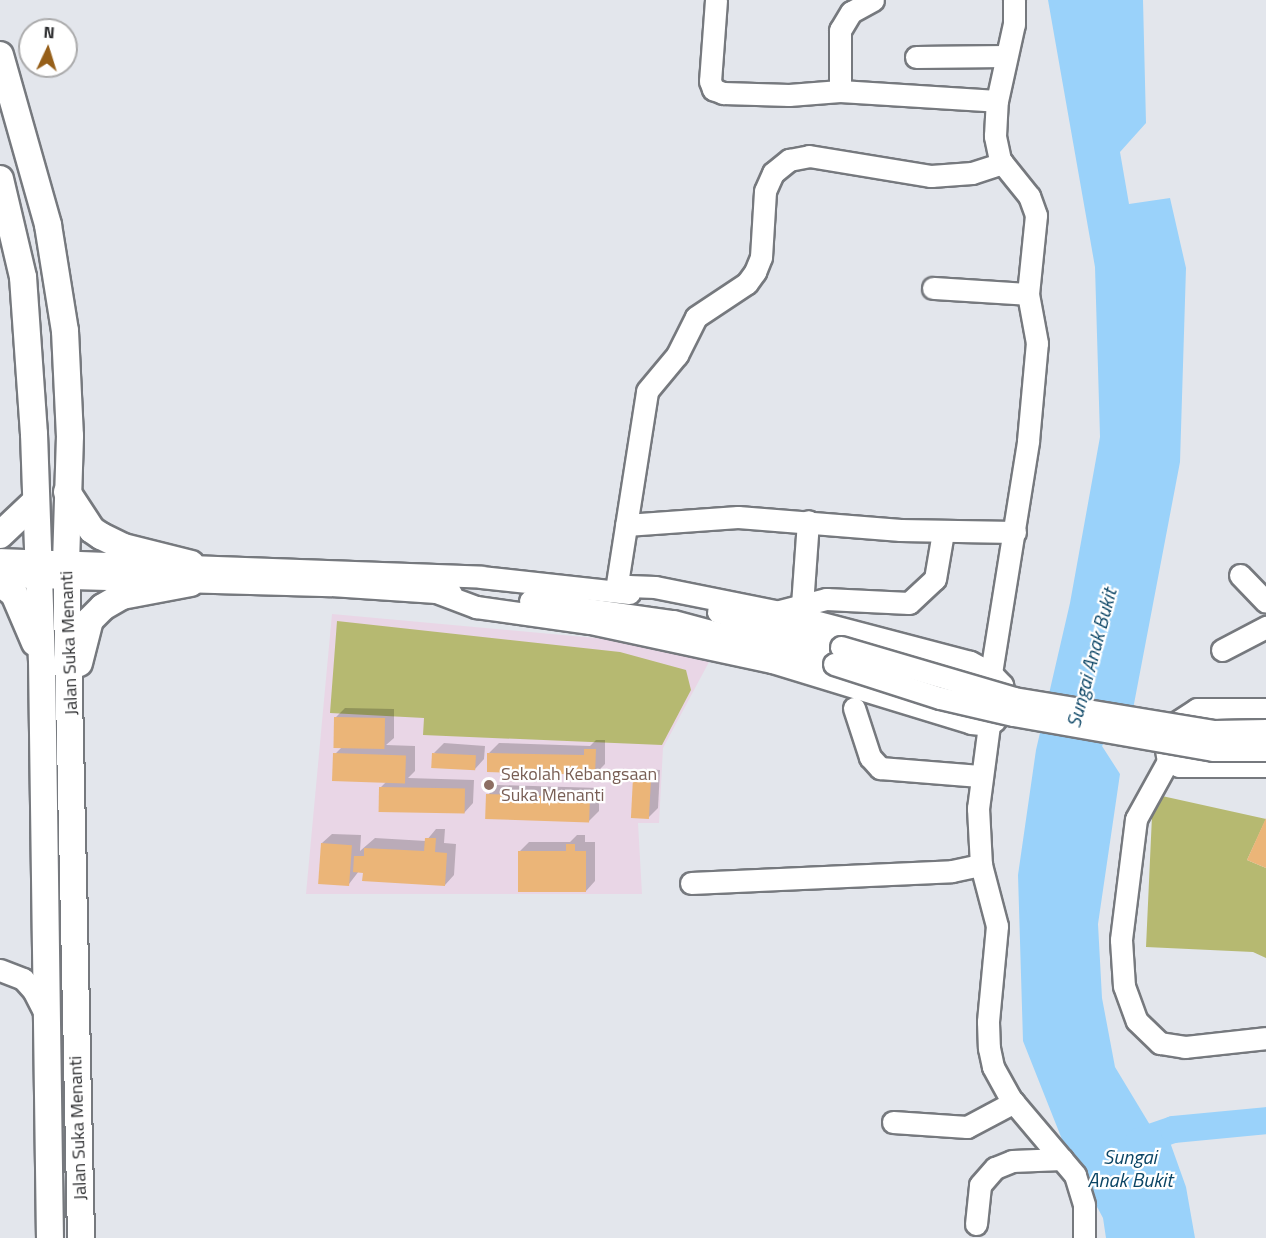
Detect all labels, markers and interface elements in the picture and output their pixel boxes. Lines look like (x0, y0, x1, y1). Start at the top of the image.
north arrow (18, 18, 78, 78)
text: N (43, 20, 55, 44)
street label: Jalan Suka Menanti (56, 570, 82, 716)
water label: Sungai Anak Bukit (1061, 586, 1121, 730)
place label: Sekolah Kebangsaan Suka Menanti (501, 764, 657, 806)
marker: Sekolah Kebangsaan Suka Menanti (482, 778, 496, 792)
street label: Jalan Suka Menanti (65, 1055, 91, 1201)
water label: Sungai Anak Bukit (1087, 1145, 1173, 1192)

